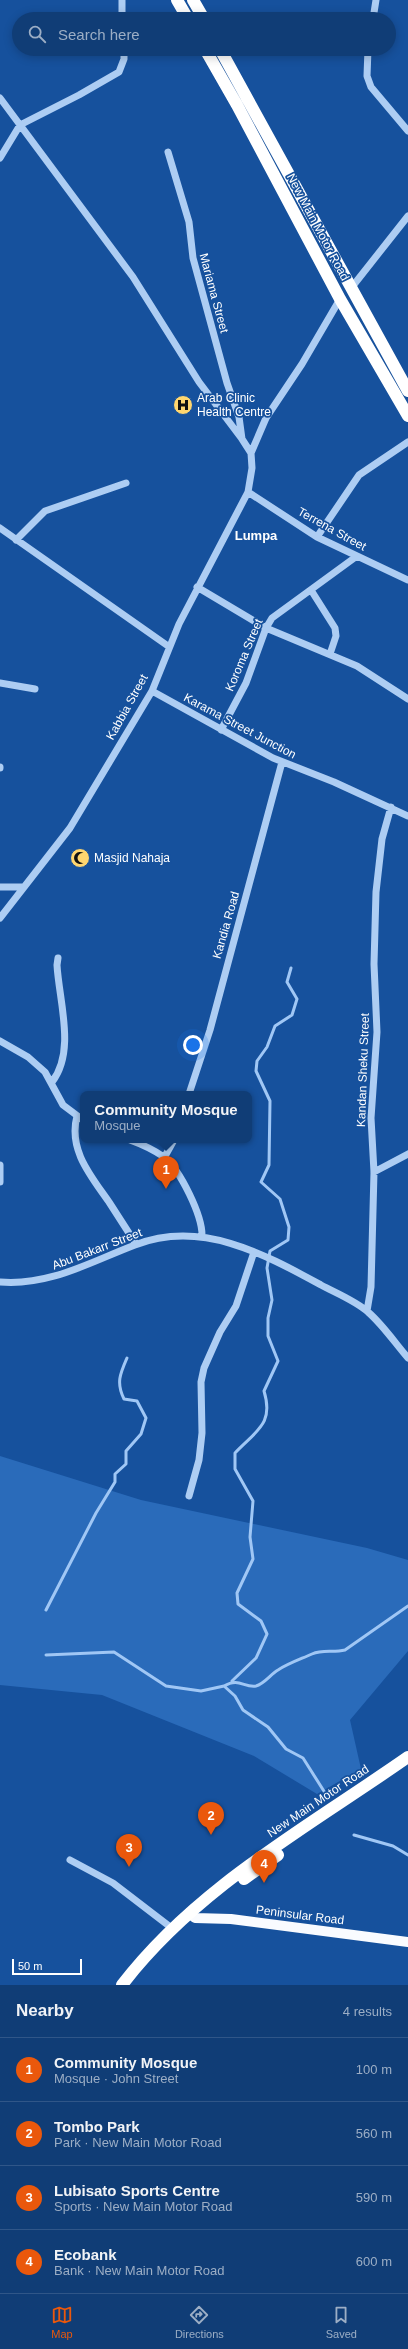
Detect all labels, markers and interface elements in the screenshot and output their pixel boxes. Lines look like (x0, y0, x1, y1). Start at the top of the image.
search box (12, 12, 396, 56)
icon: search (26, 23, 48, 45)
text: Search here (58, 26, 140, 43)
street label: New Main Motor Road (284, 171, 352, 283)
street label: Mariama Street (197, 252, 232, 335)
place label: Arab Clinic Health Centre (197, 391, 271, 419)
hospital icon: Arab Clinic Health Centre (172, 394, 194, 416)
street label: Terrena Street (295, 504, 369, 554)
district label: Lumpa (235, 528, 278, 543)
street label: Koroma Street (222, 616, 266, 693)
street label: Kabbia Street (103, 671, 151, 742)
street label: Karama Street Junction (181, 690, 299, 762)
mosque icon: Masjid Nahaja (69, 847, 91, 869)
place label: Masjid Nahaja (94, 851, 170, 865)
street label: Kandia Road (210, 890, 242, 960)
street label: Kandan Sheku Street (354, 1012, 372, 1127)
your location (183, 1035, 203, 1055)
popup (80, 1091, 252, 1143)
text: Community Mosque (94, 1101, 238, 1118)
text: Mosque (94, 1118, 141, 1133)
pin: 1 (153, 1156, 179, 1189)
street label: Abu Bakarr Street (50, 1225, 145, 1273)
street label: New Main Motor Road (265, 1762, 371, 1840)
pin: 2 (198, 1802, 224, 1835)
pin: 3 (116, 1834, 142, 1867)
pin: 4 (251, 1850, 277, 1883)
street label: Peninsular Road (255, 1903, 345, 1927)
scale bar (12, 1957, 82, 1976)
text: 50 m (18, 1960, 42, 1972)
text: Nearby (16, 2001, 74, 2020)
text: 4 results (343, 2004, 392, 2019)
text: Community Mosque (54, 2054, 197, 2071)
text: 1 (25, 2062, 33, 2077)
text: 100 m (356, 2062, 392, 2077)
text: Mosque · John Street (54, 2071, 178, 2086)
text: Tombo Park (54, 2118, 140, 2135)
text: 2 (25, 2126, 33, 2141)
text: 560 m (356, 2126, 392, 2141)
text: Park · New Main Motor Road (54, 2135, 222, 2150)
text: Lubisato Sports Centre (54, 2182, 220, 2199)
text: 3 (25, 2190, 33, 2205)
text: 590 m (356, 2190, 392, 2205)
text: Sports · New Main Motor Road (54, 2199, 232, 2214)
text: Ecobank (54, 2246, 117, 2263)
text: 4 (25, 2254, 33, 2269)
text: 600 m (356, 2254, 392, 2269)
text: Bank · New Main Motor Road (54, 2263, 225, 2278)
tab: Map (51, 2304, 73, 2340)
tab: Directions (175, 2304, 224, 2340)
tab: Saved (326, 2304, 357, 2340)

